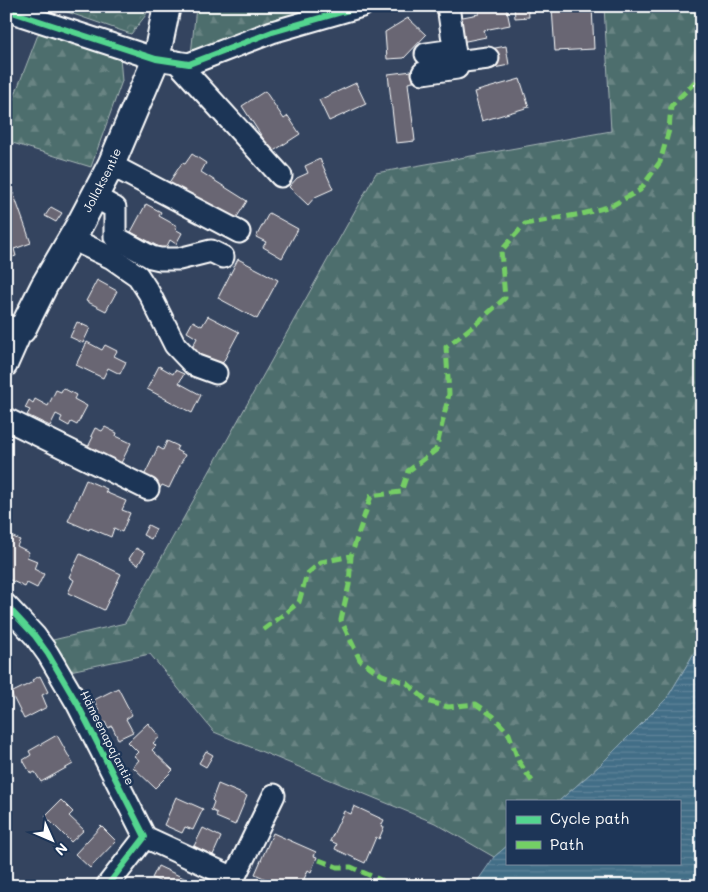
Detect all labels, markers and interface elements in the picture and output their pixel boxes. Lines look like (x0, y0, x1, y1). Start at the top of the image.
street label: Jollaksentie (79, 145, 124, 215)
street label: Hämeenapajantie (77, 688, 139, 788)
legend (506, 800, 680, 864)
text: Cycle path (550, 808, 629, 828)
north arrow (28, 814, 78, 864)
text: Path (550, 834, 584, 854)
text: N (51, 839, 72, 860)

